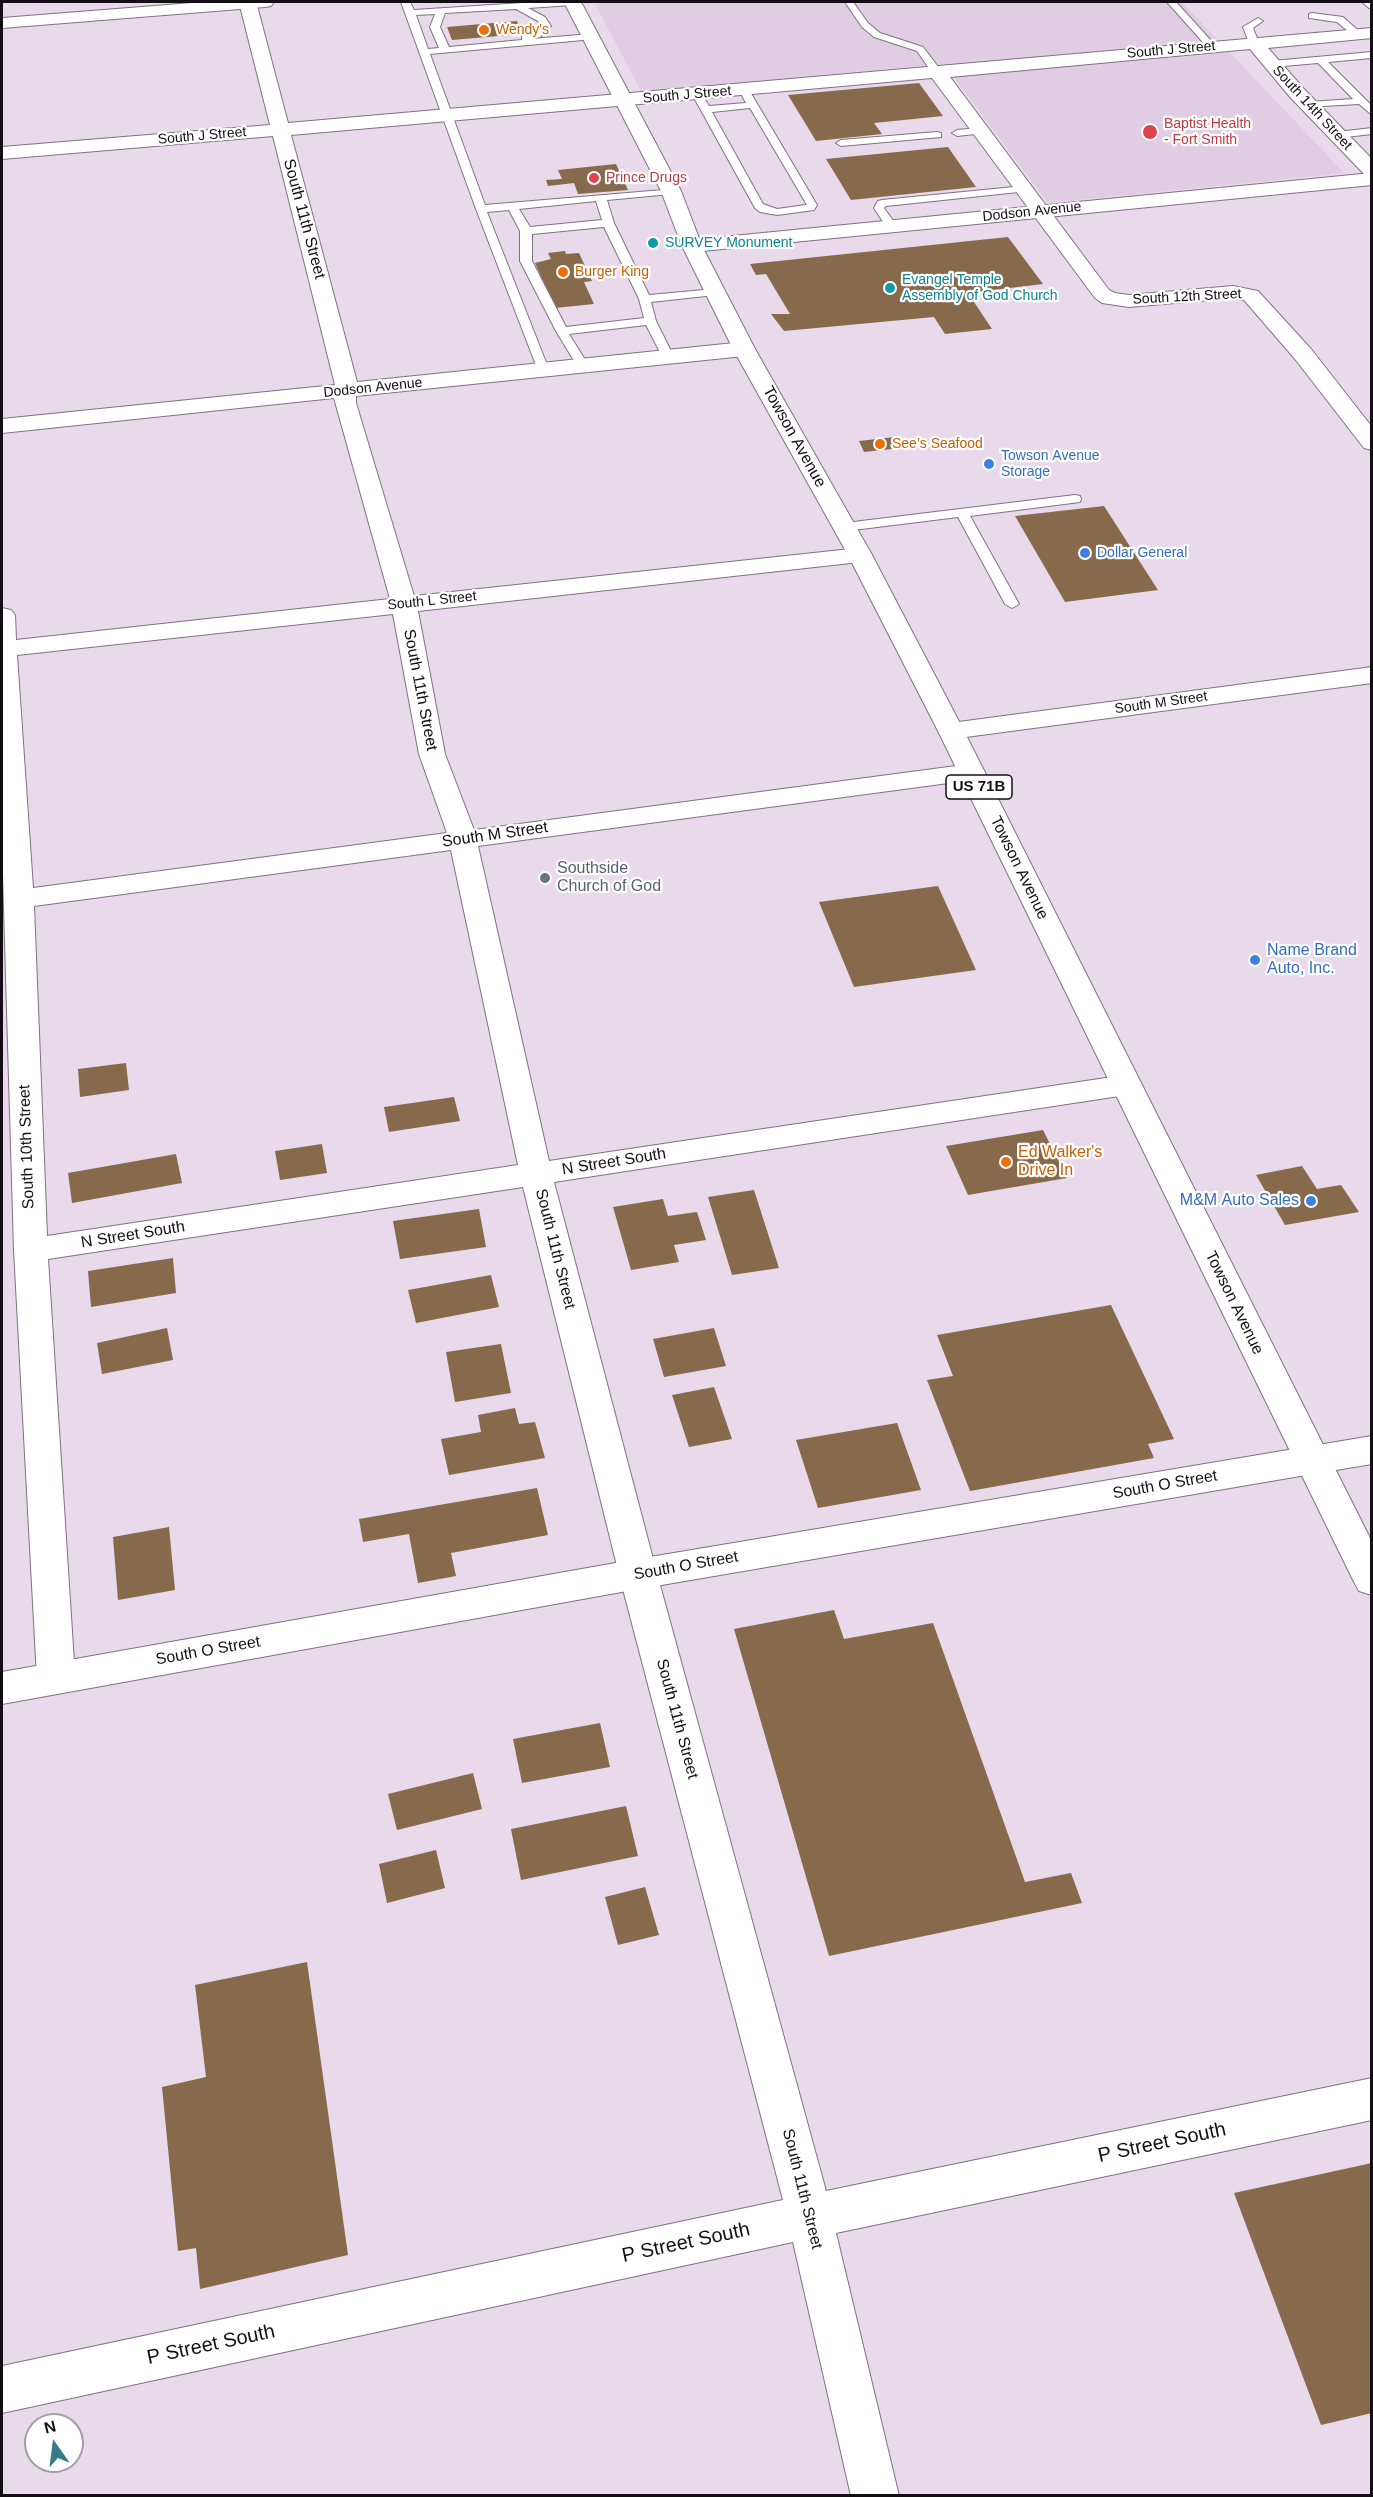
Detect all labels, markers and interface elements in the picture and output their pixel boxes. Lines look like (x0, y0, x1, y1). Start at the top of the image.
place label: Wendy's (496, 22, 549, 38)
marker: Wendy's (477, 23, 491, 37)
street label: South J Street (1126, 38, 1216, 62)
street label: South 14th Street (1269, 62, 1355, 154)
street label: South J Street (642, 83, 732, 107)
place label: Baptist Health - Fort Smith (1164, 116, 1251, 148)
marker: Baptist Health - Fort Smith (1141, 123, 1159, 141)
street label: South J Street (157, 124, 247, 148)
street label: South 11th Street (279, 157, 329, 281)
place label: Prince Drugs (606, 170, 687, 186)
marker: Prince Drugs (587, 171, 601, 185)
street label: Dodson Avenue (982, 198, 1082, 226)
place label: SURVEY Monument (665, 235, 792, 251)
marker: SURVEY Monument (646, 236, 660, 250)
place label: Burger King (575, 264, 649, 280)
marker: Burger King (556, 265, 570, 279)
place label: Evangel Temple Assembly of God Church (902, 272, 1058, 304)
marker: Evangel Temple Assembly of God Church (883, 281, 897, 295)
street label: South 12th Street (1132, 286, 1242, 308)
street label: Dodson Avenue (323, 374, 423, 402)
street label: Towson Avenue (758, 383, 830, 491)
place label: See’s Seafood (892, 436, 983, 452)
marker: See’s Seafood (873, 437, 887, 451)
place label: Towson Avenue Storage (1001, 448, 1100, 480)
marker: Towson Avenue Storage (982, 457, 996, 471)
place label: Dollar General (1097, 545, 1187, 561)
marker: Dollar General (1078, 546, 1092, 560)
street label: South L Street (387, 588, 477, 614)
street label: South 11th Street (399, 628, 441, 752)
street label: South M Street (1114, 688, 1208, 718)
road number: US 71B (946, 775, 1012, 799)
street label: Towson Avenue (986, 813, 1052, 923)
street label: South M Street (441, 818, 549, 852)
place label: Southside Church of God (557, 859, 661, 897)
marker: Southside Church of God (538, 871, 552, 885)
place label: Name Brand Auto, Inc. (1267, 941, 1357, 979)
marker: Name Brand Auto, Inc. (1248, 953, 1262, 967)
street label: South 10th Street (15, 1084, 39, 1210)
place label: Ed Walker's Drive In (1018, 1143, 1102, 1181)
street label: N Street South (561, 1144, 667, 1180)
marker: Ed Walker's Drive In (999, 1155, 1013, 1169)
street label: South 11th Street (531, 1187, 579, 1311)
place label: M&M Auto Sales (1180, 1191, 1299, 1211)
marker: M&M Auto Sales (1304, 1194, 1318, 1208)
street label: N Street South (80, 1217, 186, 1253)
street label: Towson Avenue (1201, 1248, 1267, 1358)
street label: South O Street (1111, 1466, 1219, 1504)
street label: South O Street (632, 1547, 740, 1585)
street label: South O Street (154, 1632, 262, 1670)
street label: South 11th Street (652, 1657, 702, 1781)
street label: P Street South (1096, 2118, 1228, 2168)
street label: South 11th Street (778, 2127, 826, 2251)
street label: P Street South (620, 2218, 752, 2268)
street label: P Street South (145, 2320, 277, 2370)
north arrow (24, 2413, 84, 2473)
text: N (42, 2417, 58, 2437)

